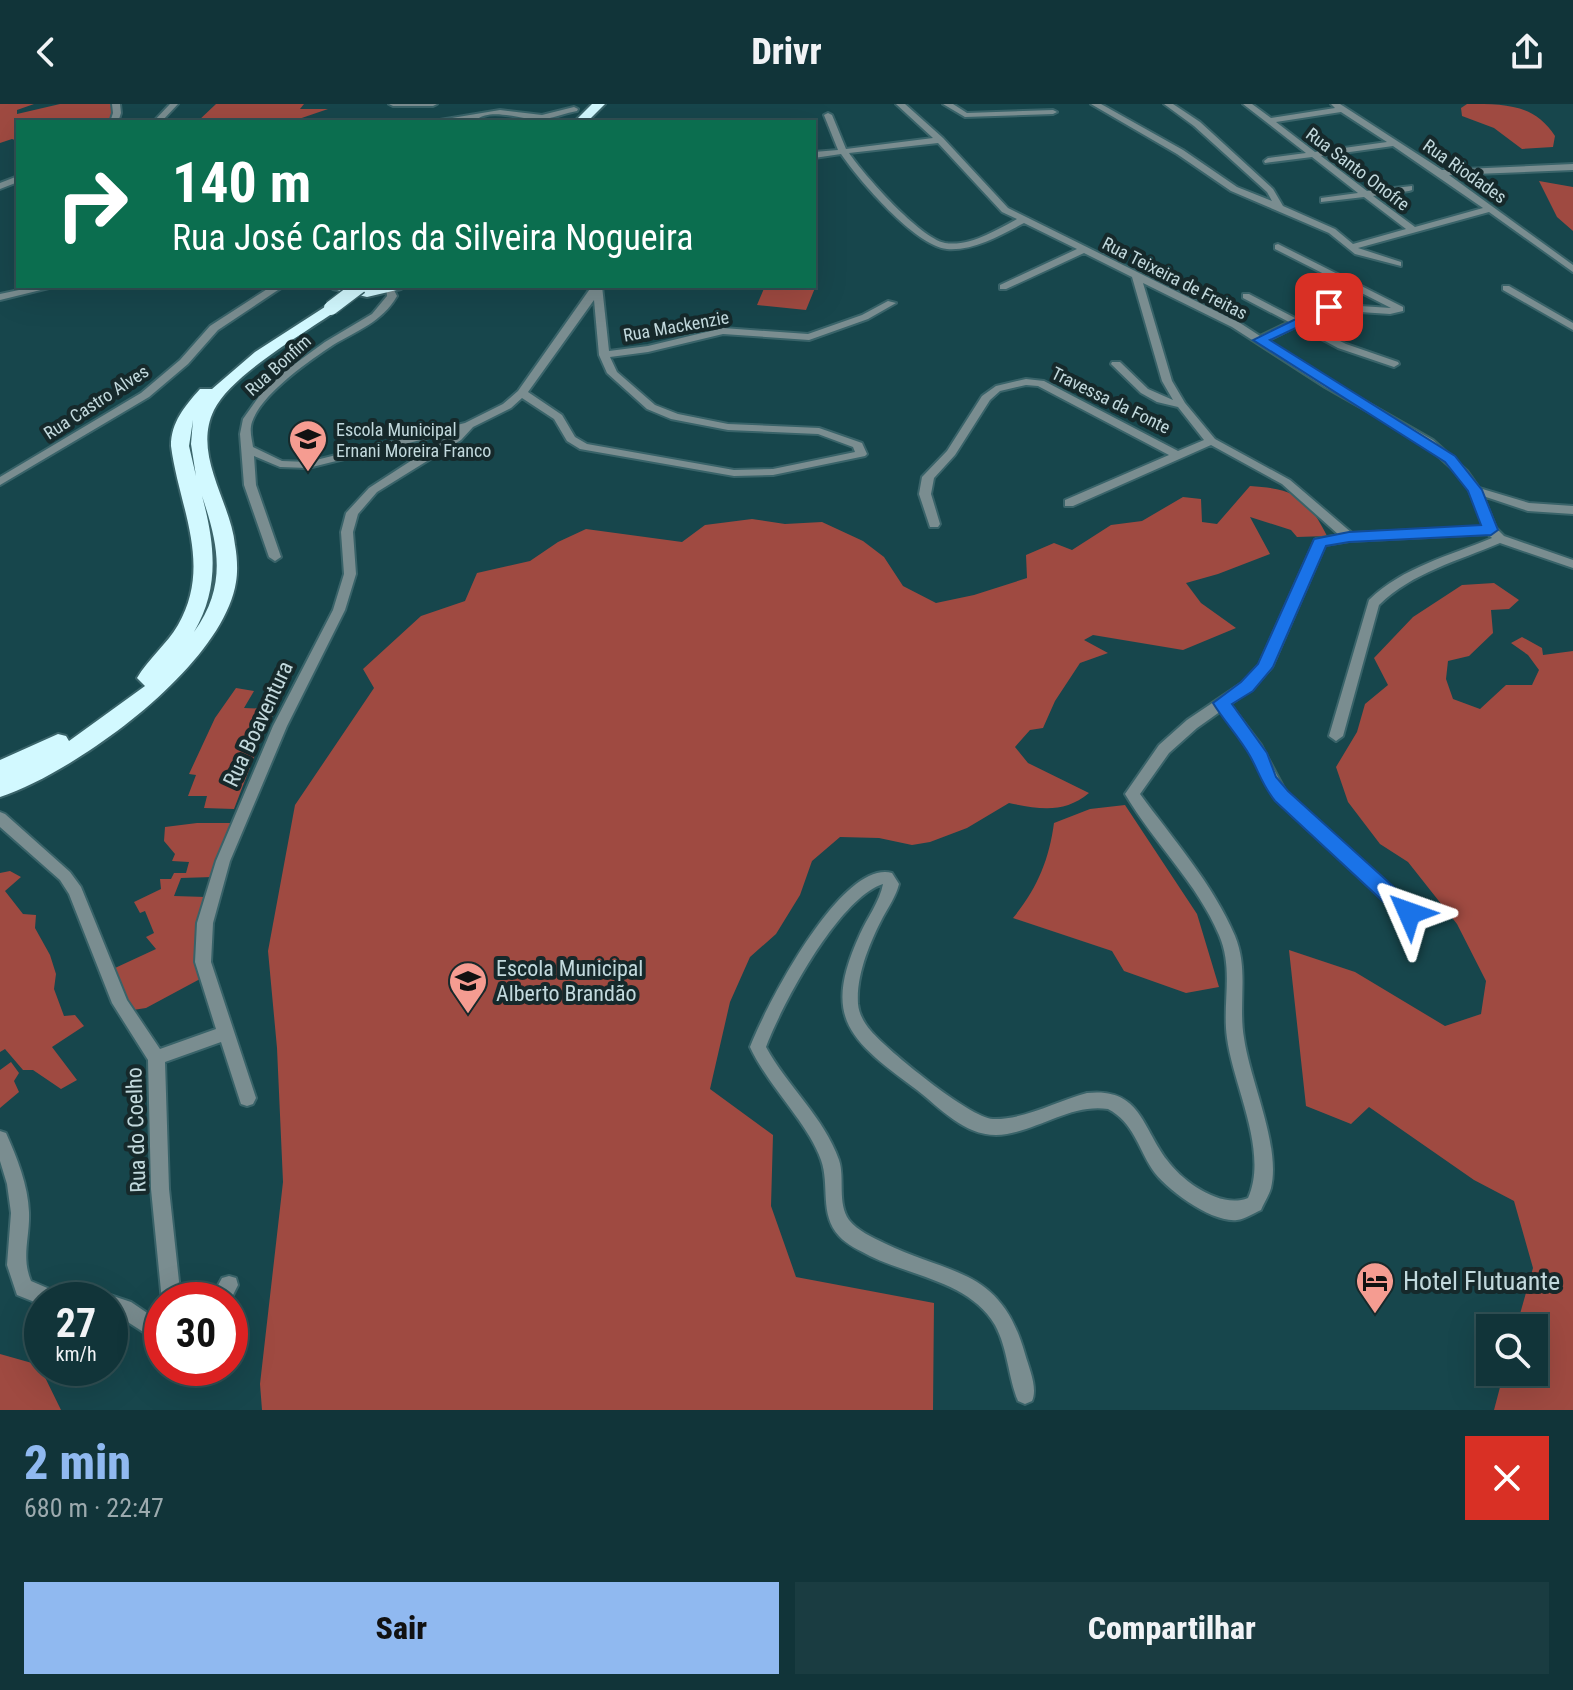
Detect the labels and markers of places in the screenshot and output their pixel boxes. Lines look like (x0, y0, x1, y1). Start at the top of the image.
pin (1295, 273, 1363, 341)
school or university icon: Escola Municipal Ernani Moreira Franco (287, 418, 329, 473)
place label: Escola Municipal Ernani Moreira Franco (336, 419, 491, 461)
place label: Escola Municipal Alberto Brandão (496, 956, 643, 1006)
school or university icon: Escola Municipal Alberto Brandão (447, 960, 489, 1015)
hotel icon: Hotel Flutuante (1354, 1260, 1396, 1315)
place label: Hotel Flutuante (1403, 1266, 1560, 1296)

